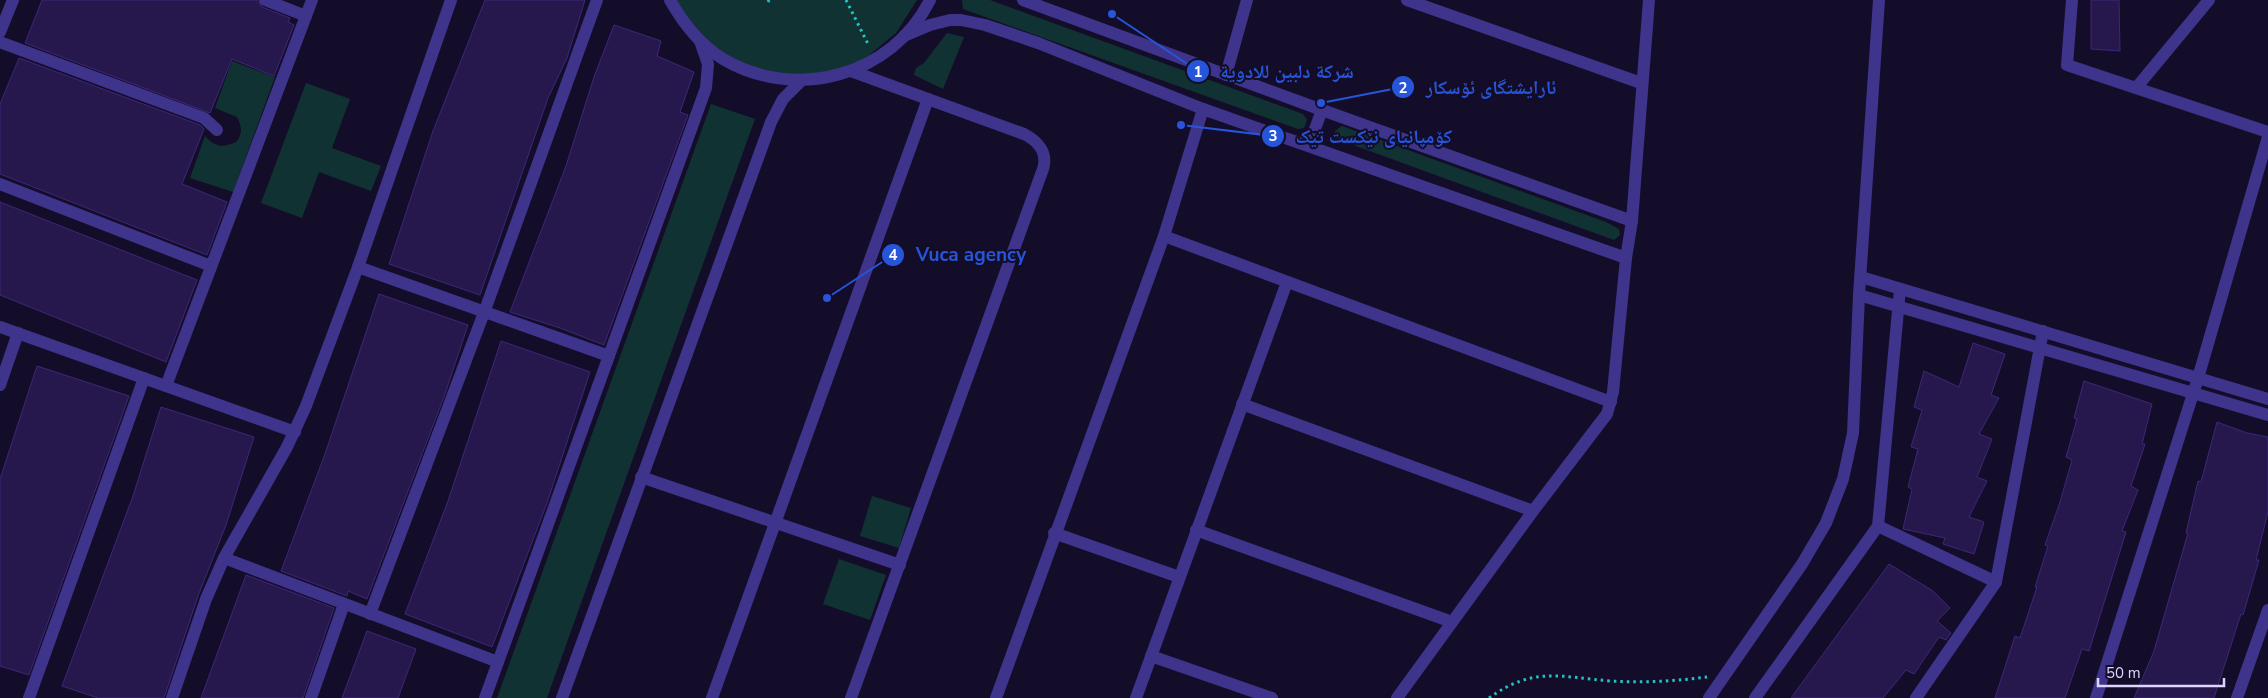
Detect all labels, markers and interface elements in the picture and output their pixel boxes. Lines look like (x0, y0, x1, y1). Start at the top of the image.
callout: شركة دلبين للادوية (1185, 54, 1364, 88)
text: شركة دلبين للادوية (1220, 59, 1354, 85)
text: 1 (1193, 62, 1203, 82)
callout: ئارایشتگای ئۆسکار (1390, 70, 1566, 104)
text: ئارایشتگای ئۆسکار (1425, 75, 1556, 101)
text: 2 (1398, 78, 1408, 98)
callout: کۆمپانیای نێکست تێک (1261, 119, 1462, 153)
text: کۆمپانیای نێکست تێک (1296, 124, 1453, 150)
text: 3 (1268, 126, 1278, 146)
callout: Vuca agency (881, 238, 1036, 272)
text: Vuca agency (915, 242, 1027, 268)
text: 4 (888, 245, 898, 265)
scale bar (2098, 656, 2224, 688)
text: 50 m (2106, 663, 2141, 683)

